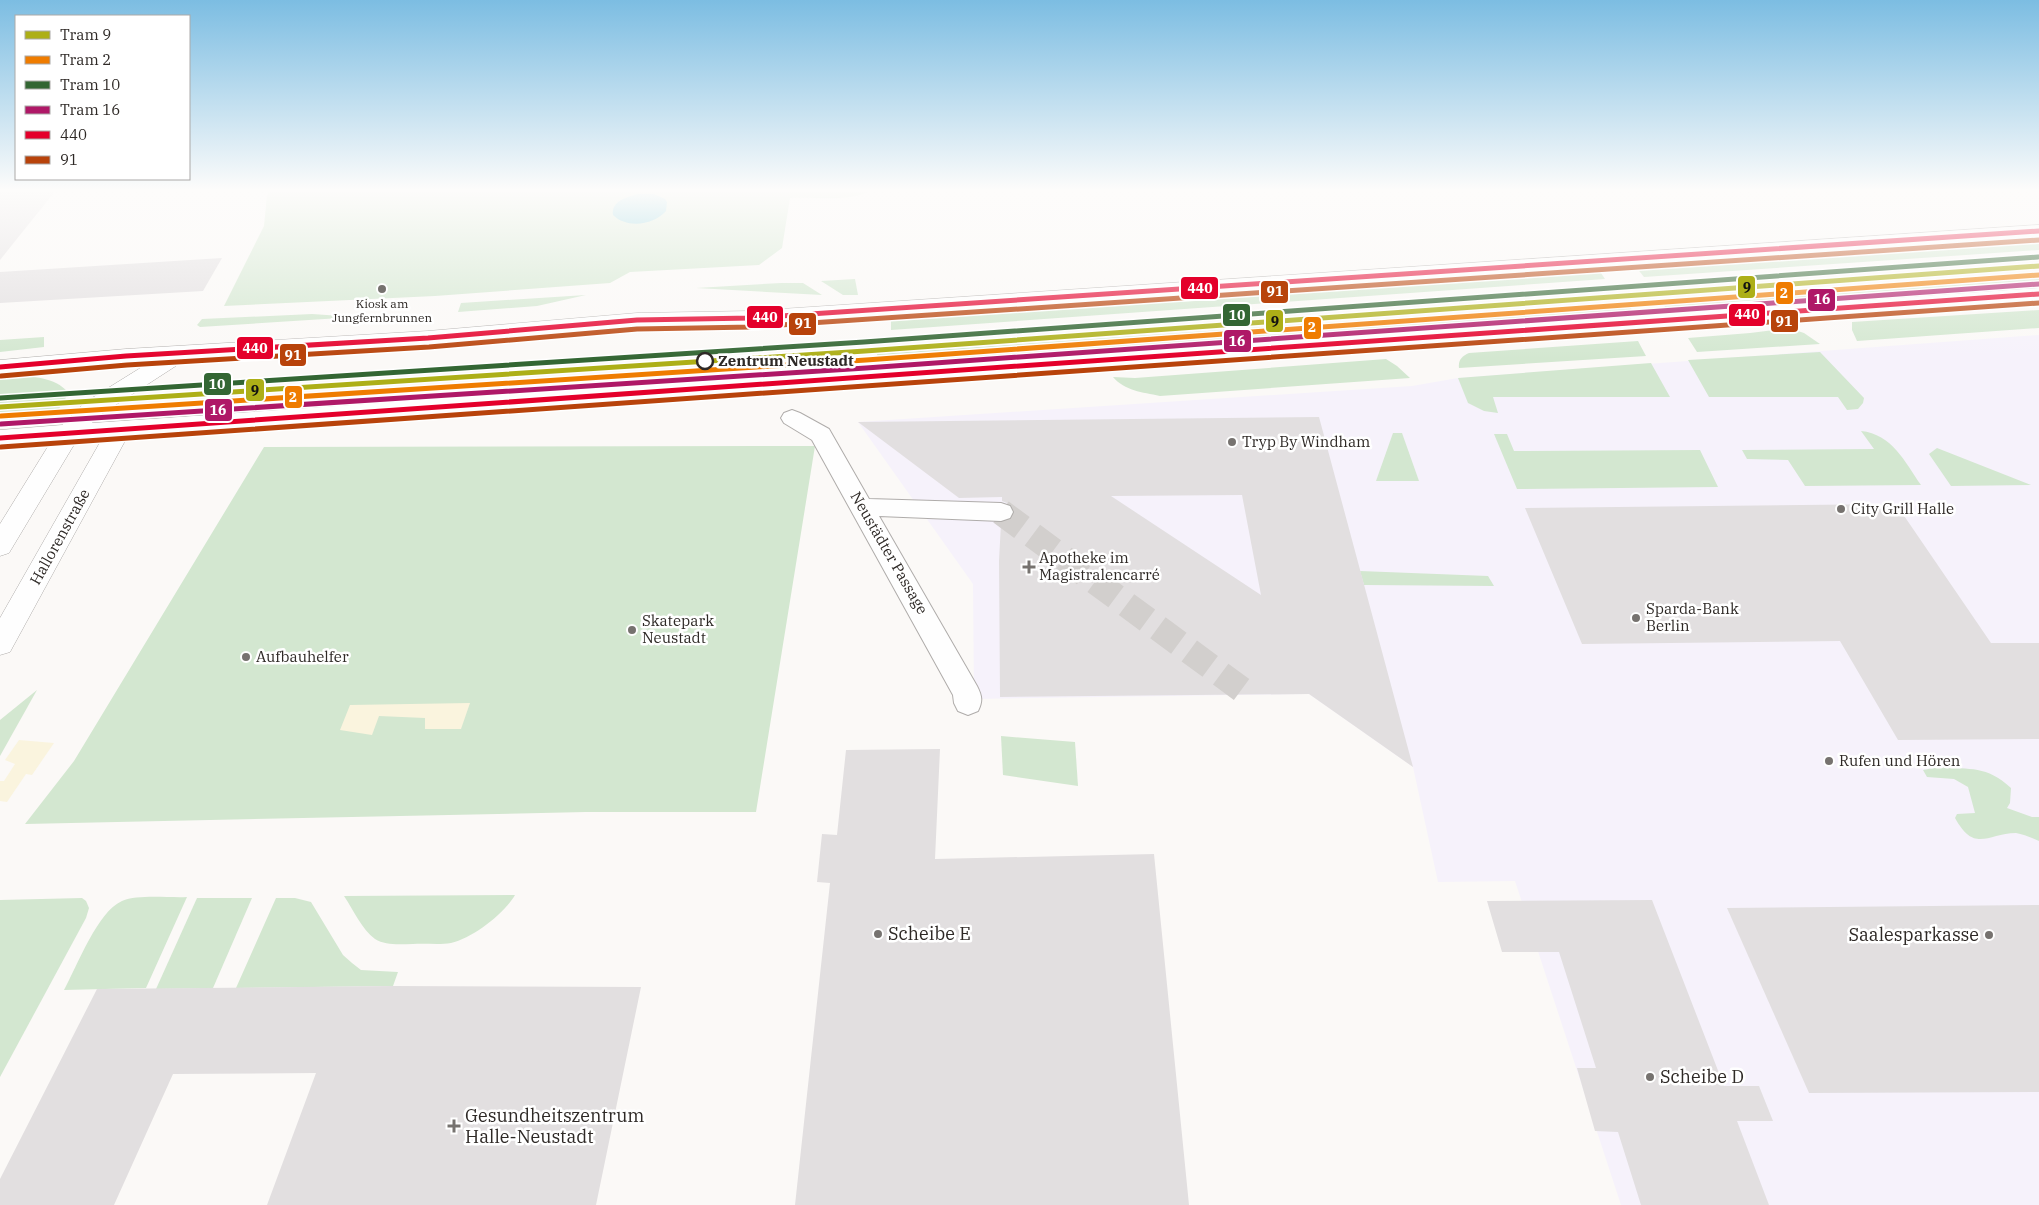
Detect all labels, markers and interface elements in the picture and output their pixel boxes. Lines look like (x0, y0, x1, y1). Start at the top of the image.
legend (15, 15, 190, 180)
text: Tram 9 (60, 25, 111, 44)
text: Tram 2 (60, 50, 111, 69)
text: Tram 10 (60, 75, 120, 94)
text: Tram 16 (60, 100, 120, 119)
text: 440 (60, 125, 87, 144)
text: 91 (60, 150, 78, 169)
line badge: 9 (1737, 275, 1756, 299)
line badge: 440 (1180, 276, 1219, 300)
text: 9 (1743, 278, 1751, 296)
text: 440 (1187, 279, 1213, 297)
line badge: 91 (1260, 280, 1289, 304)
line badge: 2 (1775, 281, 1794, 305)
text: 91 (1267, 282, 1283, 300)
marker: Kiosk am Jungfernbrunnen (376, 283, 388, 295)
text: 2 (1780, 284, 1788, 302)
line badge: 16 (1807, 288, 1836, 312)
text: 16 (1814, 290, 1830, 308)
place label: Kiosk am Jungfernbrunnen (332, 296, 432, 325)
line badge: 10 (1222, 303, 1251, 327)
line badge: 440 (1728, 303, 1766, 327)
line badge: 440 (746, 305, 784, 329)
text: 440 (1734, 305, 1760, 323)
text: 10 (1229, 306, 1245, 324)
text: 440 (752, 308, 778, 326)
line badge: 9 (1265, 309, 1284, 333)
line badge: 91 (1770, 309, 1799, 333)
line badge: 91 (788, 312, 817, 336)
text: 9 (1271, 312, 1279, 330)
text: 91 (1776, 312, 1792, 330)
text: 91 (795, 314, 811, 332)
line badge: 2 (1303, 316, 1322, 340)
text: 2 (1308, 318, 1316, 336)
line badge: 16 (1223, 329, 1252, 353)
text: 16 (1229, 332, 1245, 350)
line badge: 440 (236, 336, 274, 360)
text: 440 (242, 339, 268, 357)
line badge: 91 (279, 343, 307, 367)
text: 91 (285, 346, 301, 364)
place label: Zentrum Neustadt (718, 351, 854, 370)
marker: Zentrum Neustadt (696, 352, 714, 370)
line badge: 10 (203, 372, 232, 396)
text: 10 (209, 375, 225, 393)
line badge: 9 (245, 378, 265, 402)
text: 9 (251, 381, 259, 399)
line badge: 2 (284, 385, 303, 409)
text: 2 (289, 388, 297, 406)
line badge: 16 (204, 398, 233, 422)
text: 16 (210, 401, 226, 419)
place label: Tryp By Windham (1242, 432, 1370, 451)
marker: Tryp By Windham (1226, 436, 1238, 448)
street label: Hallorenstraße (25, 485, 94, 588)
street label: Neustädter Passage (847, 488, 932, 617)
place label: City Grill Halle (1851, 499, 1954, 518)
marker: City Grill Halle (1835, 503, 1847, 515)
place label: Apotheke im Magistralencarré (1039, 548, 1160, 584)
marker: Apotheke im Magistralencarré (1023, 561, 1035, 573)
place label: Sparda-Bank Berlin (1646, 599, 1739, 635)
place label: Skatepark Neustadt (642, 611, 714, 647)
marker: Sparda-Bank Berlin (1630, 612, 1642, 624)
marker: Skatepark Neustadt (626, 624, 638, 636)
place label: Aufbauhelfer (256, 647, 349, 666)
marker: Aufbauhelfer (240, 651, 252, 663)
place label: Rufen und Hören (1839, 751, 1961, 770)
marker: Rufen und Hören (1823, 755, 1835, 767)
place label: Scheibe E (888, 922, 971, 945)
place label: Saalesparkasse (1848, 923, 1979, 946)
marker: Scheibe E (872, 928, 884, 940)
marker: Saalesparkasse (1983, 929, 1995, 941)
place label: Scheibe D (1660, 1065, 1744, 1088)
marker: Scheibe D (1644, 1071, 1656, 1083)
place label: Gesundheitszentrum Halle-Neustadt (465, 1104, 644, 1148)
marker: Gesundheitszentrum Halle-Neustadt (447, 1119, 461, 1133)

